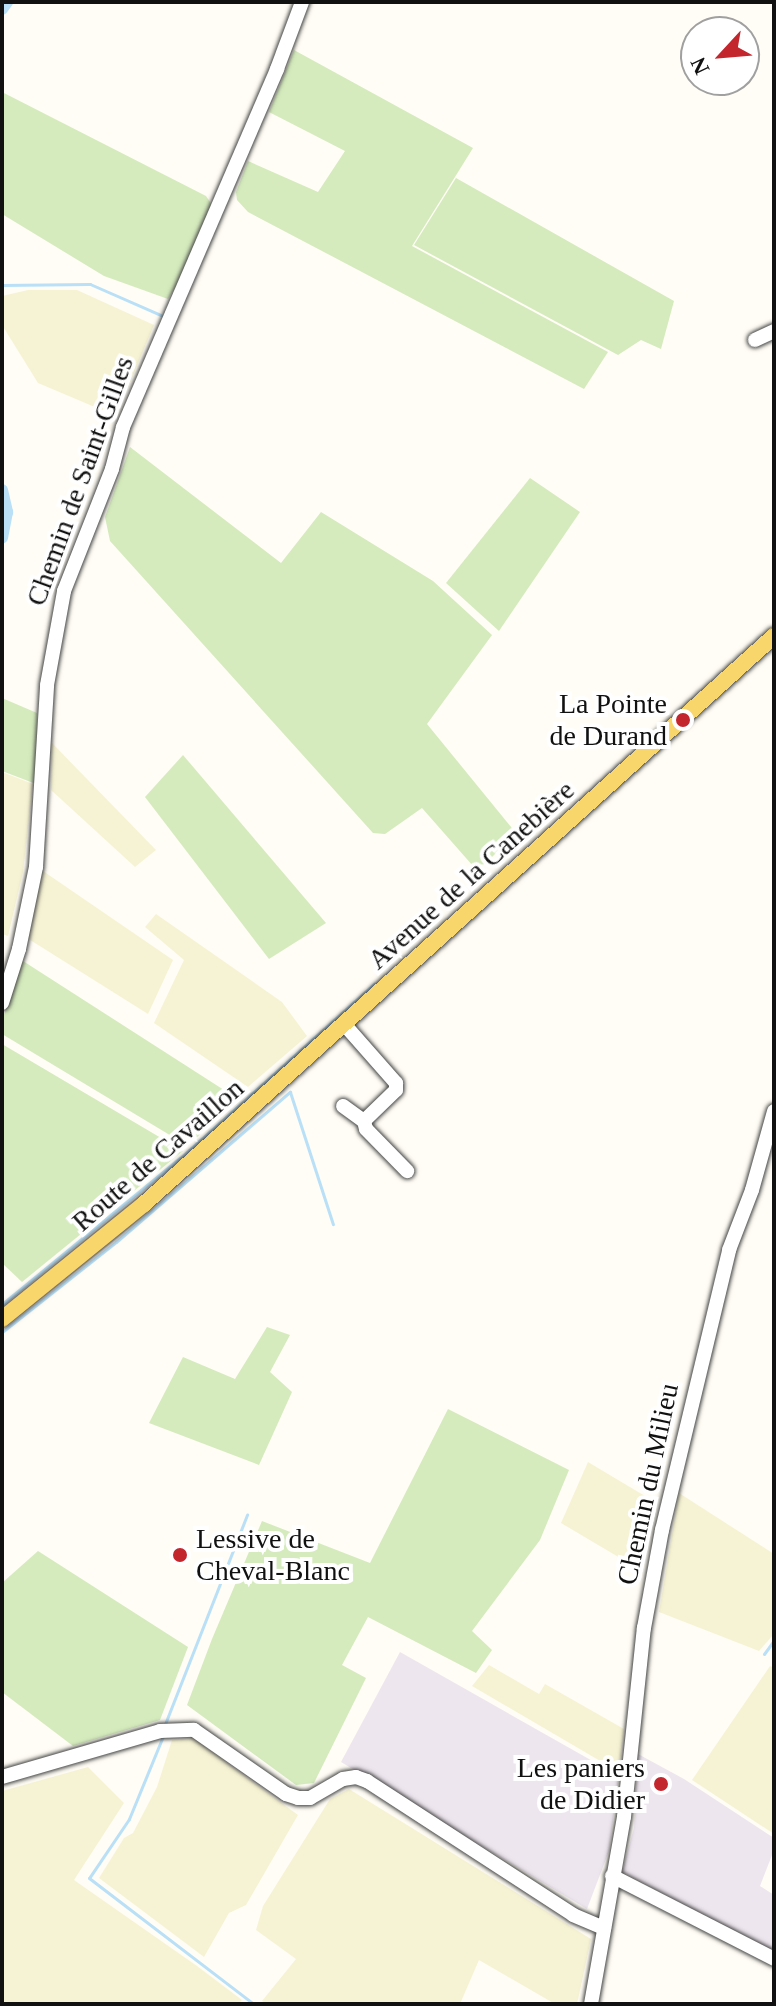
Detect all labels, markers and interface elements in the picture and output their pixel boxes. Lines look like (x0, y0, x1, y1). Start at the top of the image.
north arrow (680, 16, 760, 96)
text: N (685, 53, 714, 78)
street label: Chemin de Saint-Gilles (19, 352, 141, 610)
place label: La Pointe de Durand (550, 687, 667, 753)
marker: La Pointe de Durand (674, 711, 692, 729)
street label: Avenue de la Canebière (361, 773, 581, 977)
street label: Route de Cavaillon (65, 1071, 251, 1239)
street label: Chemin du Milieu (610, 1380, 686, 1588)
place label: Lessive de Cheval-Blanc (196, 1522, 350, 1588)
marker: Lessive de Cheval-Blanc (171, 1546, 189, 1564)
place label: Les paniers de Didier (517, 1751, 645, 1817)
marker: Les paniers de Didier (652, 1775, 670, 1793)

